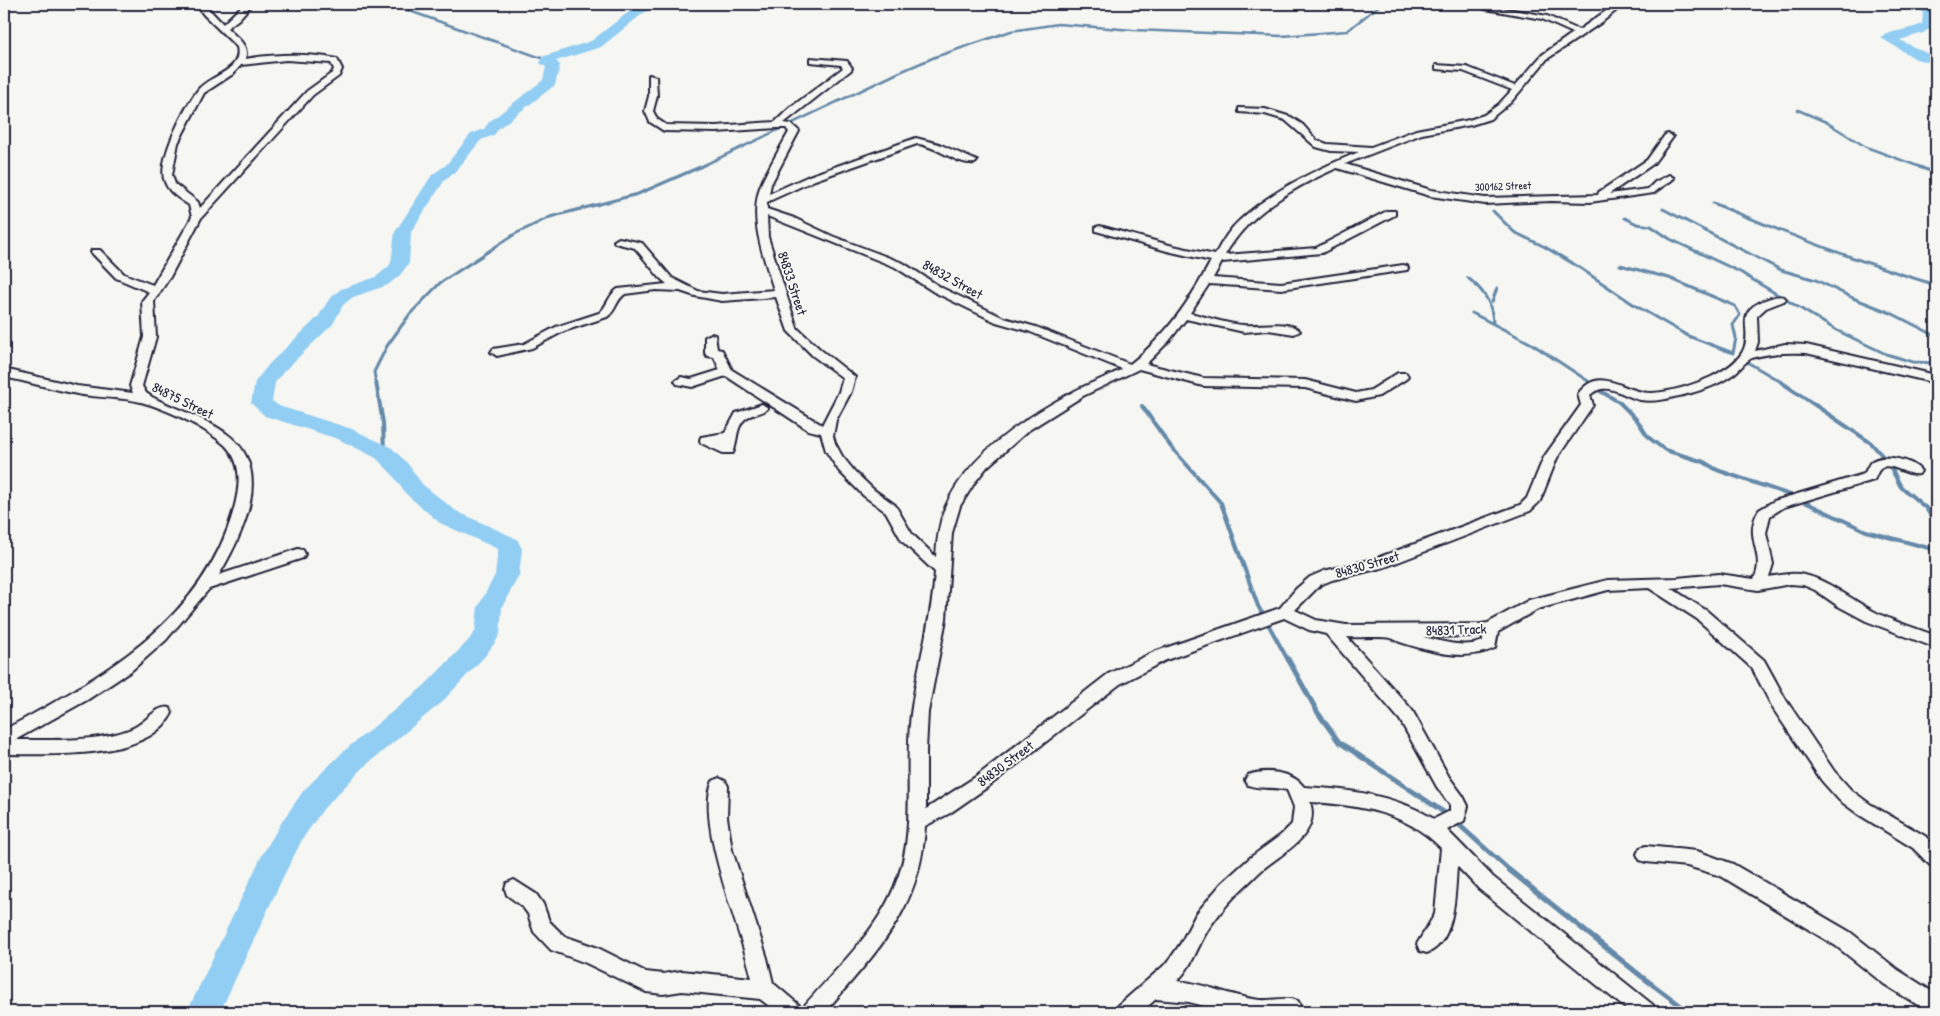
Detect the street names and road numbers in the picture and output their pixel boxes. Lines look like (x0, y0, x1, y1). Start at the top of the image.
street label: 300162 Street (1475, 178, 1532, 194)
street label: 84833 Street (774, 249, 812, 317)
street label: 84832 Street (920, 255, 987, 303)
street label: 84875 Street (149, 377, 217, 423)
street label: 84830 Street (1333, 546, 1401, 582)
street label: 84831 Track (1425, 618, 1487, 640)
street label: 84830 Street (973, 736, 1037, 790)

